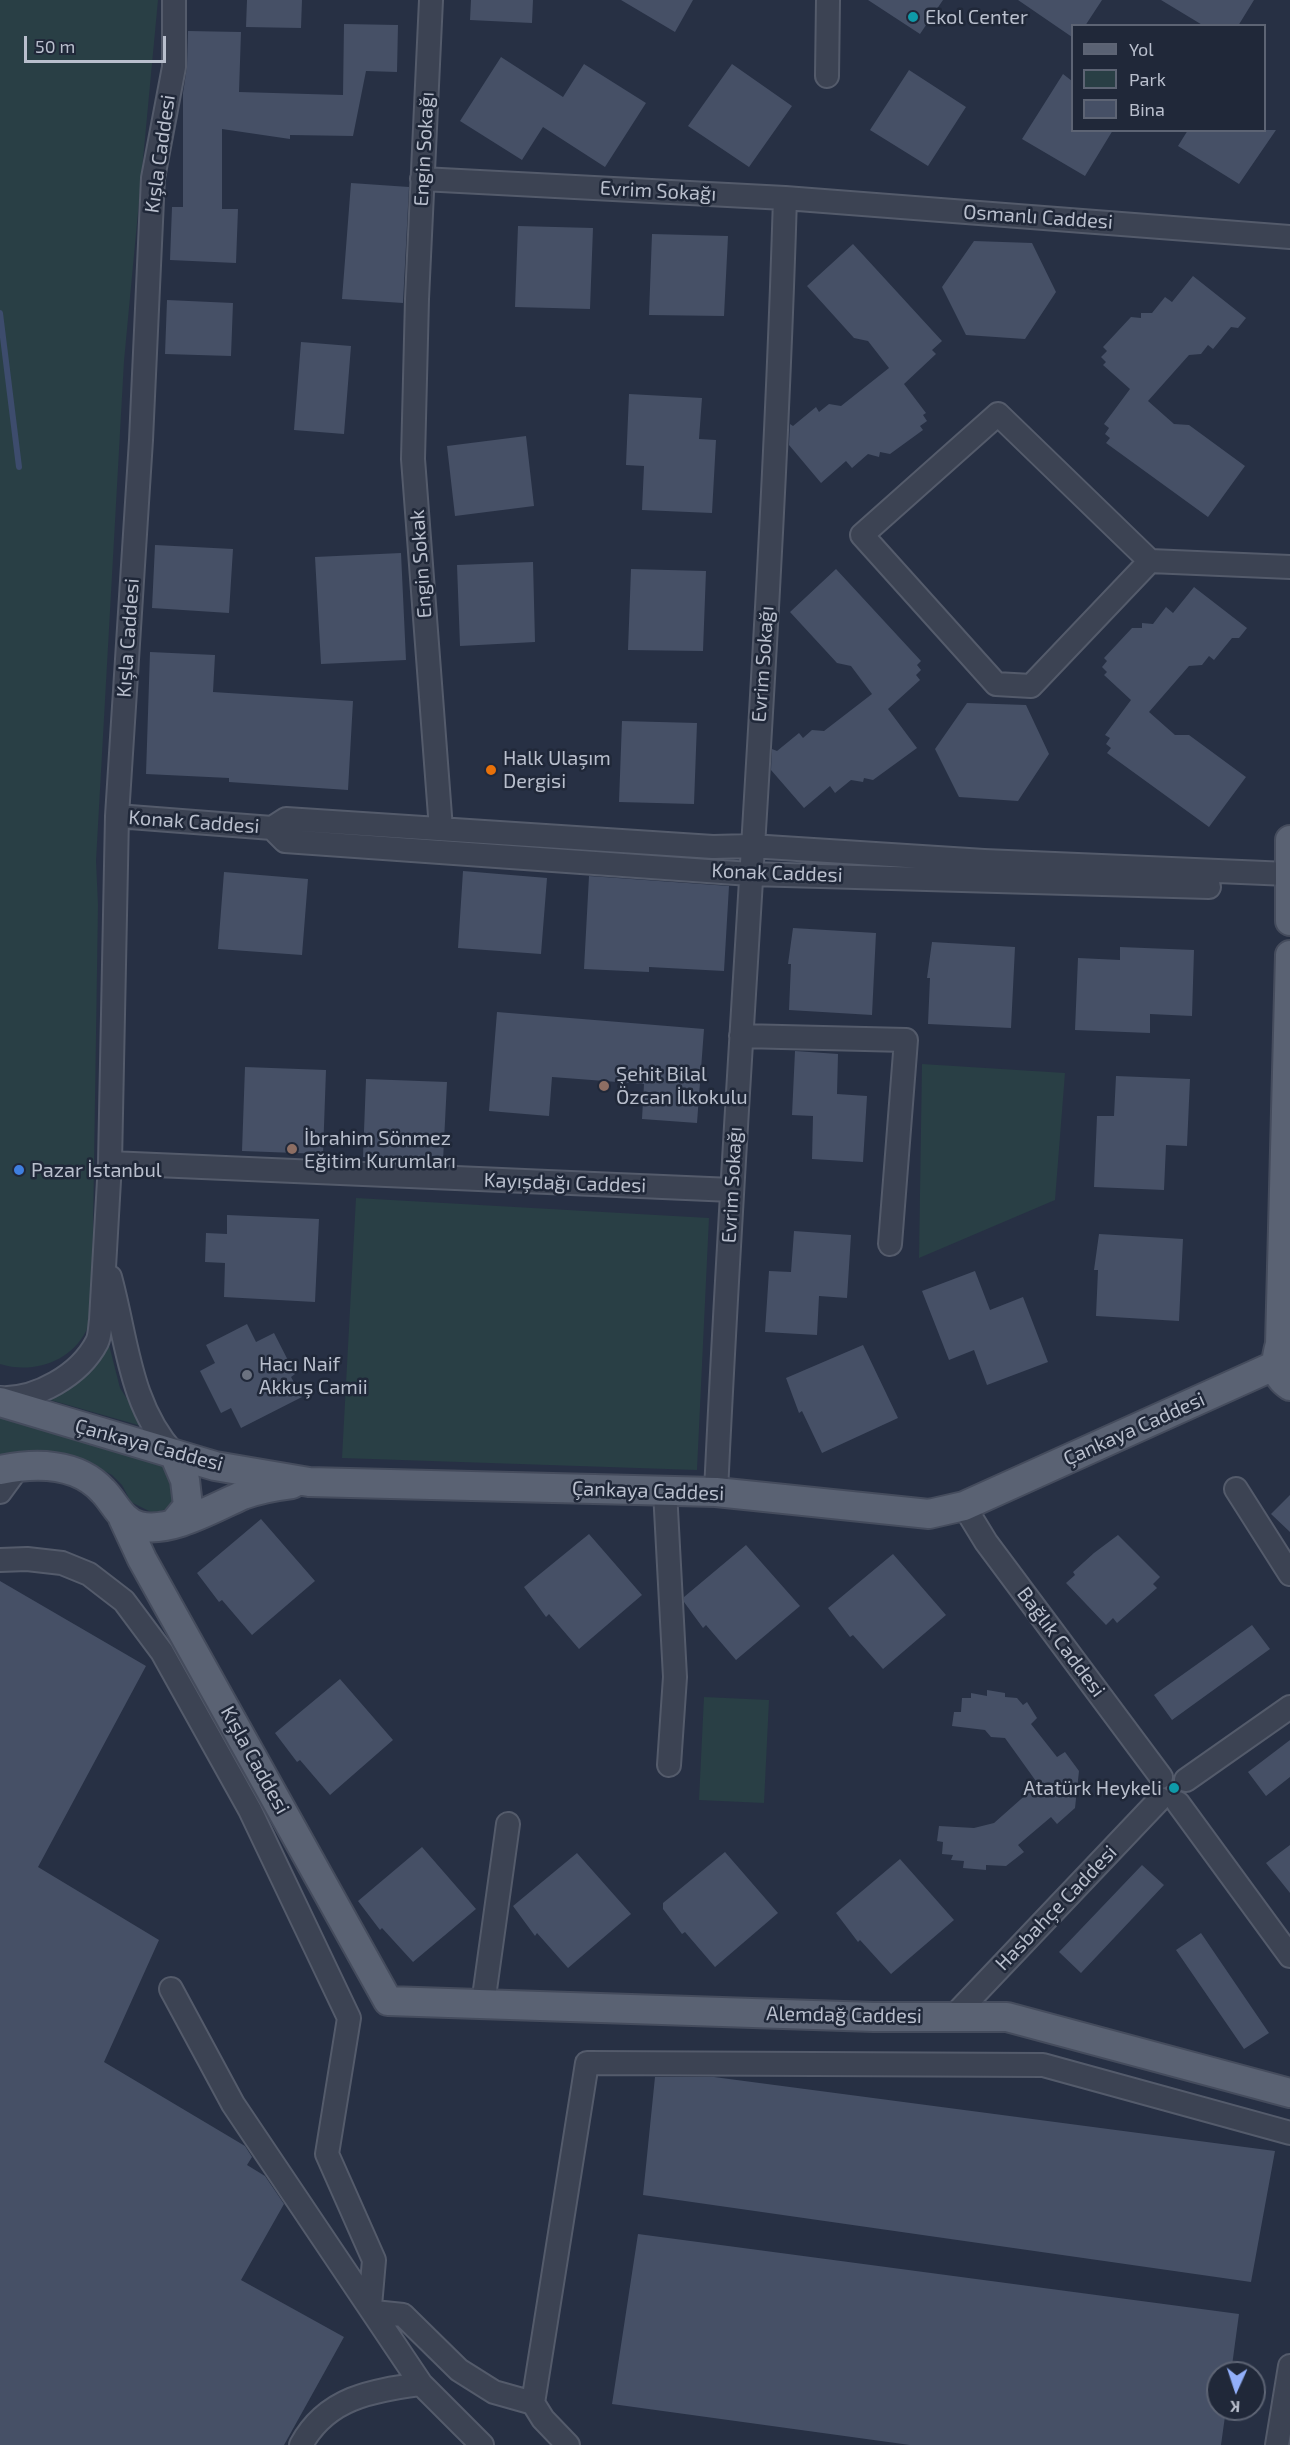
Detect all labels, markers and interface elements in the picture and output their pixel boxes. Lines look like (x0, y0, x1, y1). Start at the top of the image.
place label: Ekol Center (925, 5, 1028, 29)
marker: Ekol Center (906, 10, 920, 24)
scale bar (27, 24, 170, 62)
legend (1071, 24, 1266, 132)
text: 50 m (35, 35, 75, 57)
text: Yol (1129, 38, 1154, 60)
text: Park (1129, 68, 1166, 90)
street label: Engin Sokağı (409, 91, 439, 207)
street label: Kışla Caddesi (140, 93, 180, 215)
text: Bina (1129, 98, 1165, 120)
street label: Evrim Sokağı (599, 176, 717, 206)
street label: Osmanlı Caddesi (962, 200, 1114, 234)
street label: Engin Sokak (405, 509, 437, 619)
street label: Kışla Caddesi (112, 578, 144, 698)
street label: Evrim Sokağı (747, 605, 779, 723)
place label: Halk Ulaşım Dergisi (503, 746, 611, 793)
marker: Halk Ulaşım Dergisi (484, 763, 498, 777)
street label: Konak Caddesi (128, 805, 260, 839)
street label: Konak Caddesi (711, 859, 843, 887)
place label: Şehit Bilal Özcan İlkokulu (616, 1062, 748, 1109)
marker: Şehit Bilal Özcan İlkokulu (597, 1079, 611, 1093)
place label: İbrahim Sönmez Eğitim Kurumları (304, 1126, 456, 1173)
street label: Evrim Sokağı (717, 1126, 747, 1244)
marker: İbrahim Sönmez Eğitim Kurumları (285, 1142, 299, 1156)
place label: Pazar İstanbul (31, 1158, 162, 1182)
marker: Pazar İstanbul (12, 1163, 26, 1177)
street label: Kayışdağı Caddesi (483, 1168, 647, 1198)
place label: Hacı Naif Akkuş Camii (259, 1352, 368, 1399)
marker: Hacı Naif Akkuş Camii (240, 1368, 254, 1382)
street label: Çankaya Caddesi (1060, 1387, 1208, 1471)
street label: Çankaya Caddesi (72, 1414, 226, 1476)
street label: Çankaya Caddesi (572, 1476, 724, 1506)
street label: Bağlık Caddesi (1012, 1582, 1110, 1702)
street label: Kışla Caddesi (216, 1702, 294, 1818)
place label: Atatürk Heykeli (1023, 1776, 1162, 1800)
marker: Atatürk Heykeli (1167, 1781, 1181, 1795)
street label: Hasbahçe Caddesi (990, 1841, 1122, 1975)
street label: Alemdağ Caddesi (766, 2002, 922, 2028)
north arrow (1206, 2361, 1266, 2421)
text: K (1230, 2398, 1241, 2417)

